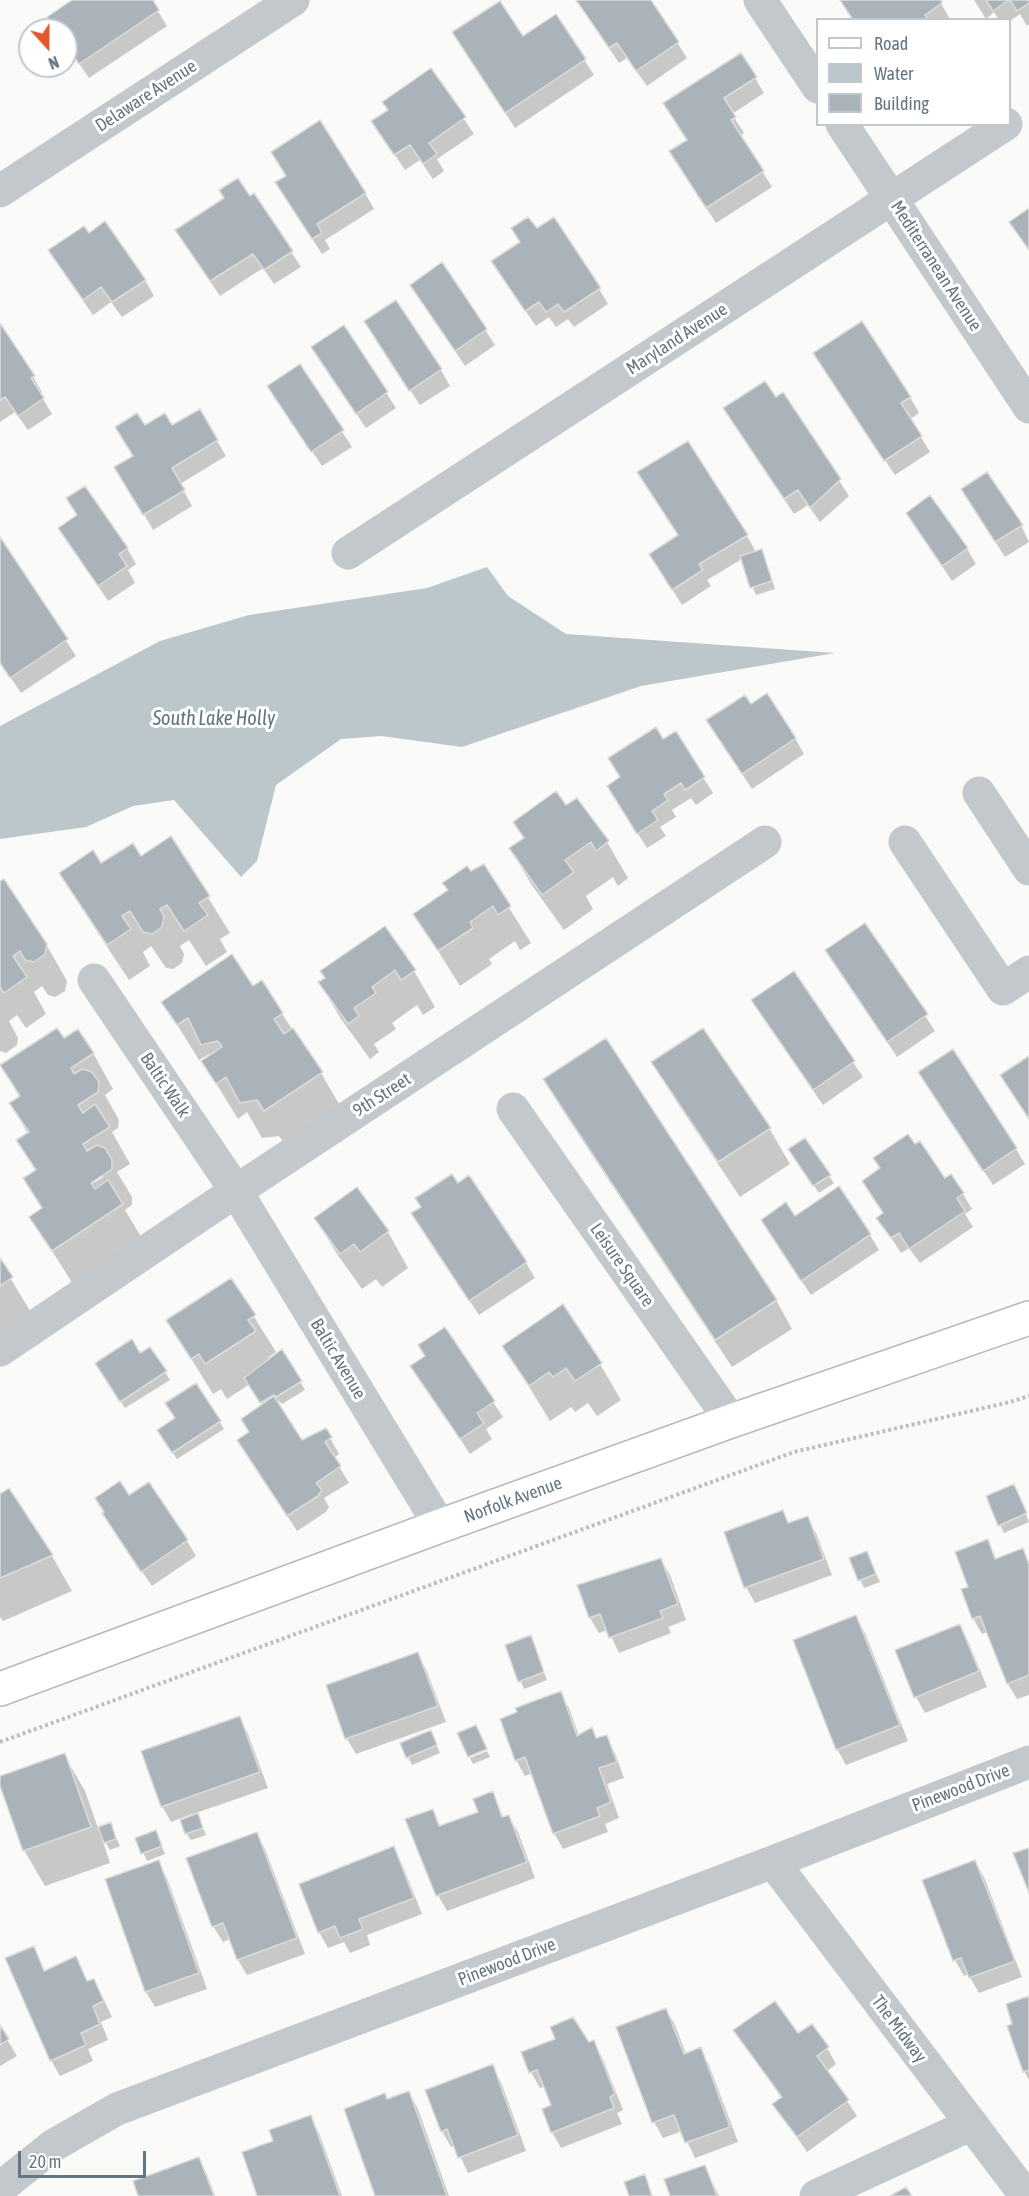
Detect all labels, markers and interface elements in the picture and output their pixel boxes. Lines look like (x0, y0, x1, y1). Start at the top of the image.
north arrow (18, 18, 78, 78)
legend (816, 18, 1011, 126)
text: Road (874, 33, 908, 54)
text: N (46, 53, 61, 73)
street label: Delaware Avenue (91, 55, 201, 137)
text: Water (874, 63, 913, 84)
text: Building (874, 93, 929, 114)
street label: Mediterranean Avenue (886, 197, 986, 335)
street label: Maryland Avenue (623, 298, 731, 380)
water label: South Lake Holly (153, 707, 275, 731)
street label: Baltic Walk (135, 1048, 195, 1122)
street label: 9th Street (349, 1068, 415, 1122)
street label: Leisure Square (585, 1219, 659, 1311)
street label: Baltic Avenue (306, 1315, 370, 1403)
street label: Norfolk Avenue (461, 1472, 565, 1528)
street label: Pinewood Drive (909, 1760, 1013, 1816)
street label: Pinewood Drive (455, 1934, 559, 1990)
street label: The Midway (867, 1991, 931, 2067)
scale bar (21, 2139, 148, 2177)
text: 20 m (29, 2151, 61, 2172)

